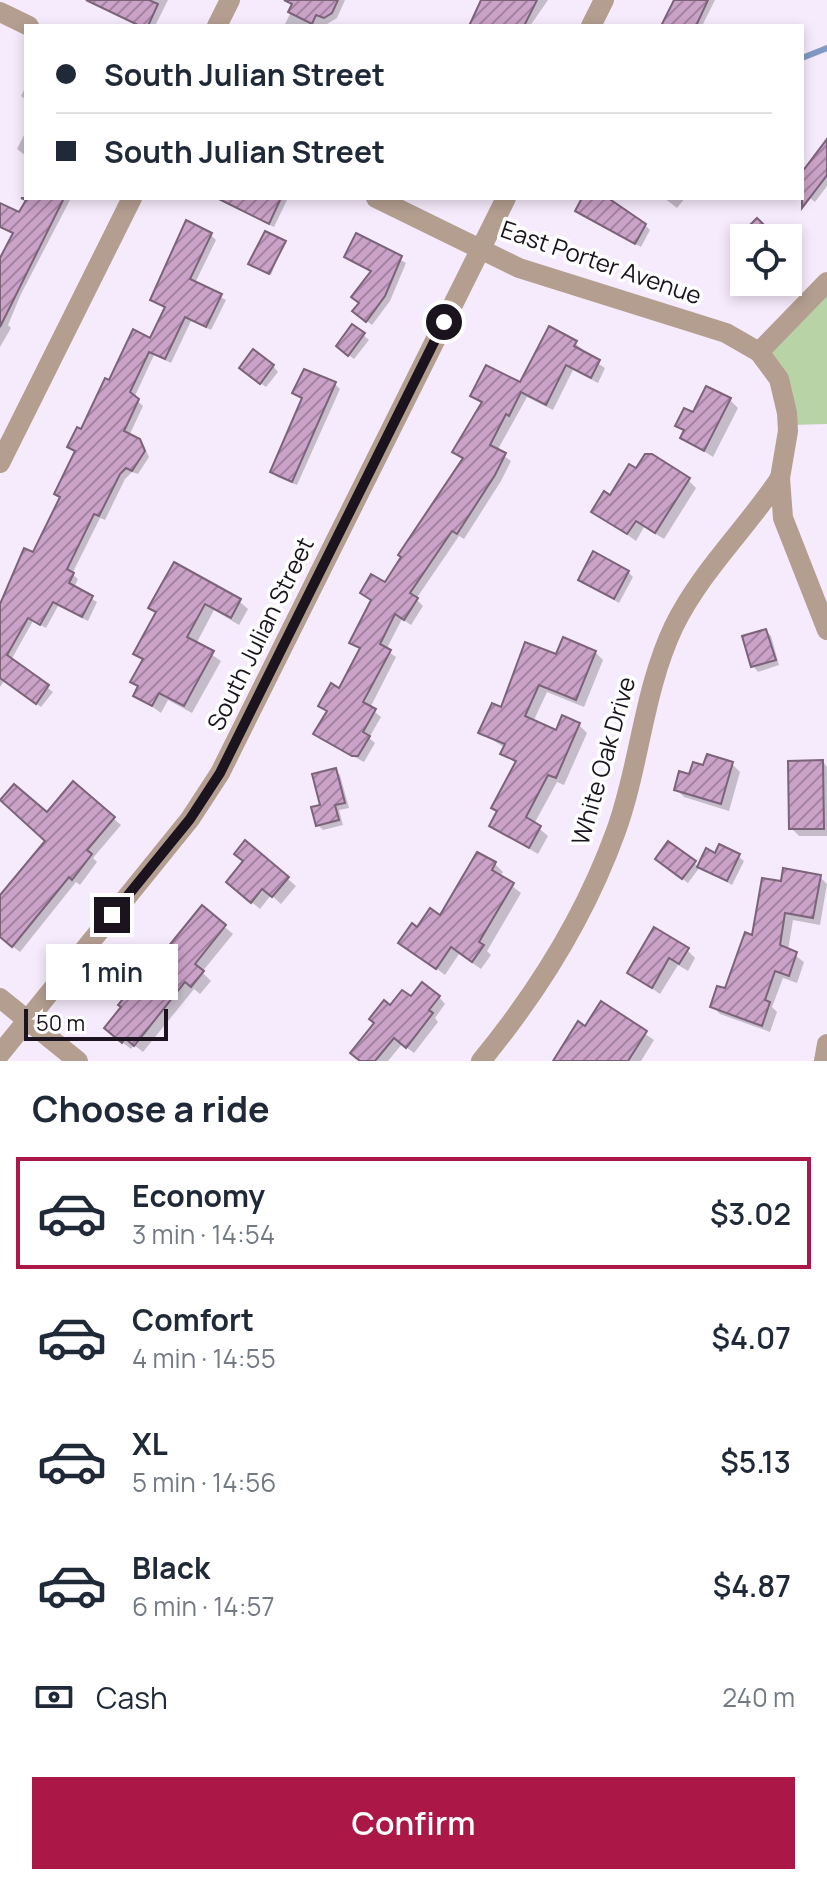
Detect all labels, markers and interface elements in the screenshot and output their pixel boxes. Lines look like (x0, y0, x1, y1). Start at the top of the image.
text: South Julian Street (104, 54, 385, 95)
text: South Julian Street (104, 131, 385, 172)
street label: East Porter Avenue (497, 212, 706, 311)
map controls (730, 224, 802, 296)
button: locate (730, 224, 802, 296)
route start (426, 304, 462, 340)
street label: South Julian Street (198, 531, 321, 736)
street label: White Oak Drive (563, 673, 642, 849)
route end (94, 897, 130, 933)
callout: 1 min (46, 943, 178, 999)
text: 1 min (81, 954, 143, 990)
scale bar (24, 1005, 168, 1041)
text: 50 m (36, 1008, 85, 1038)
text: Choose a ride (32, 1084, 270, 1133)
text: Economy (132, 1175, 265, 1216)
icon: car (36, 1177, 108, 1249)
text: $3.02 (710, 1193, 791, 1234)
text: 3 min · 14:54 (132, 1216, 275, 1252)
text: Comfort (132, 1299, 254, 1340)
icon: car (36, 1301, 108, 1373)
text: $4.07 (712, 1317, 791, 1358)
text: 4 min · 14:55 (132, 1340, 276, 1376)
text: XL (132, 1423, 168, 1464)
icon: car (36, 1425, 108, 1497)
text: $5.13 (720, 1441, 791, 1482)
text: 5 min · 14:56 (132, 1464, 276, 1500)
text: Black (132, 1547, 210, 1588)
icon: car (36, 1549, 108, 1621)
text: $4.87 (713, 1565, 791, 1606)
text: 6 min · 14:57 (132, 1588, 275, 1624)
icon: cash (32, 1675, 76, 1719)
text: Cash (96, 1677, 168, 1718)
text: 240 m (722, 1679, 795, 1715)
button: Confirm (32, 1777, 795, 1869)

